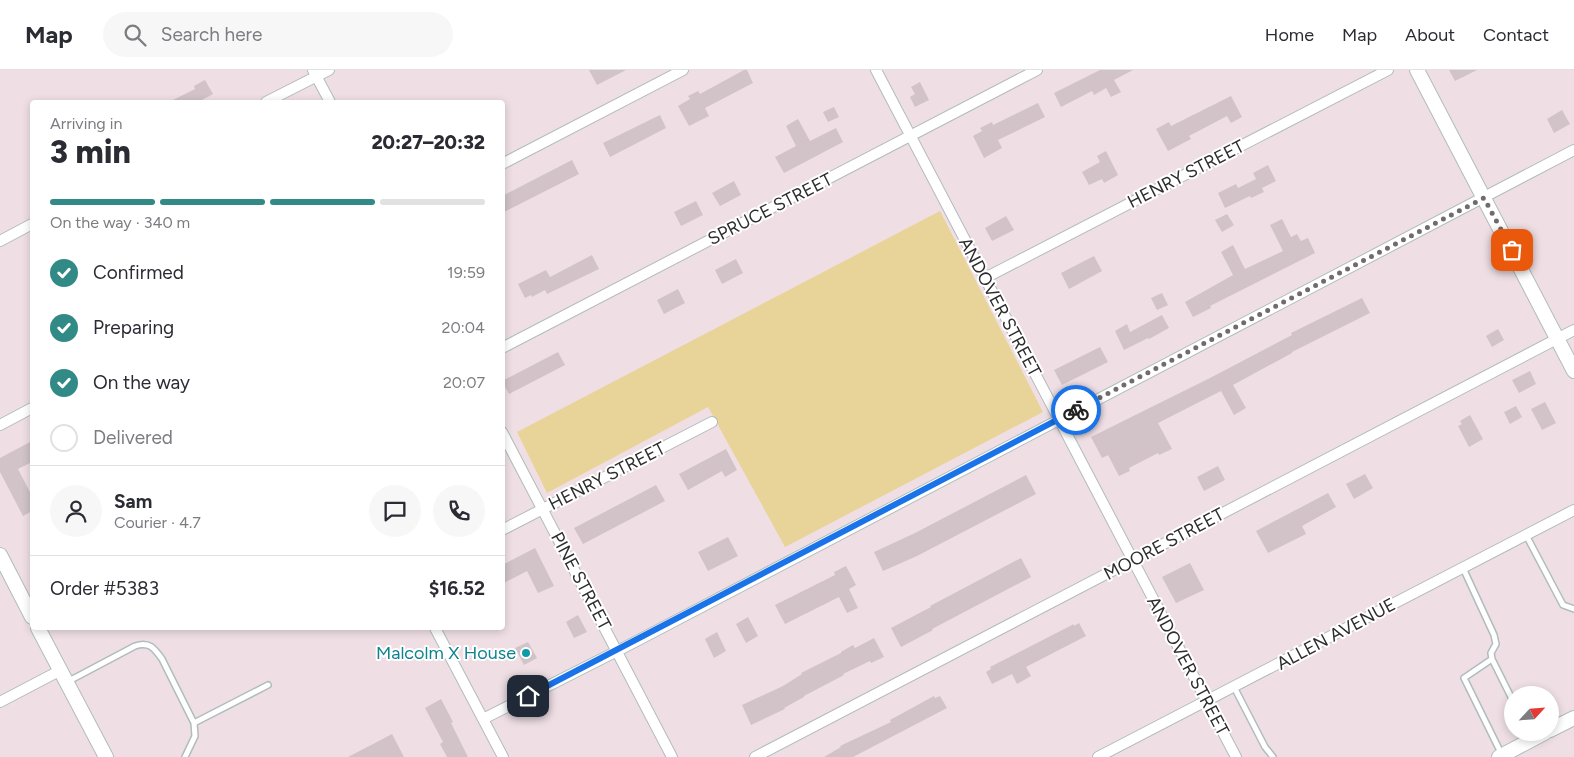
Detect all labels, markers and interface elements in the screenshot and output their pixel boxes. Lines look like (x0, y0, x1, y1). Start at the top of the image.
search box (103, 12, 453, 57)
text: Map (25, 20, 73, 49)
icon: search (121, 21, 149, 49)
text: Search here (161, 23, 262, 46)
text: Home (1265, 24, 1314, 46)
text: Map (1342, 24, 1377, 46)
text: About (1405, 24, 1455, 46)
text: Contact (1483, 24, 1549, 46)
text: Arriving in (50, 114, 122, 133)
text: 20:27–20:32 (371, 131, 485, 154)
text: 3 min (50, 133, 131, 171)
street label: HENRY STREET (1124, 135, 1248, 213)
street label: SPRUCE STREET (704, 168, 836, 250)
text: On the way · 340 m (50, 213, 190, 232)
pin (1491, 229, 1533, 271)
street label: ANDOVER STREET (954, 234, 1046, 380)
icon: bag (1498, 236, 1526, 264)
icon: check (50, 259, 78, 287)
text: Confirmed (93, 261, 184, 284)
text: 19:59 (447, 263, 485, 282)
icon: check (50, 314, 78, 342)
text: Preparing (93, 316, 174, 339)
text: 20:04 (442, 318, 485, 337)
icon: check (50, 369, 78, 397)
text: On the way (93, 371, 190, 394)
text: 20:07 (443, 373, 485, 392)
courier (1051, 385, 1101, 435)
icon: bike (1062, 396, 1090, 424)
text: Delivered (93, 426, 173, 449)
street label: HENRY STREET (545, 437, 669, 515)
button: person (50, 485, 102, 537)
button: chat (369, 485, 421, 537)
button: phone (433, 485, 485, 537)
text: Sam (114, 490, 152, 513)
street label: MOORE STREET (1100, 503, 1228, 585)
text: Courier · 4.7 (114, 513, 201, 532)
street label: PINE STREET (546, 528, 616, 634)
text: Order #5383 (50, 577, 159, 600)
text: $16.52 (429, 577, 485, 600)
street label: ANDOVER STREET (1142, 593, 1234, 739)
street label: ALLEN AVENUE (1273, 593, 1399, 675)
place label: Malcolm X House (376, 642, 516, 664)
marker: Malcolm X House (520, 647, 532, 659)
pin (507, 675, 549, 717)
icon: home (514, 682, 542, 710)
north arrow (1504, 686, 1559, 741)
map controls (1504, 686, 1559, 741)

